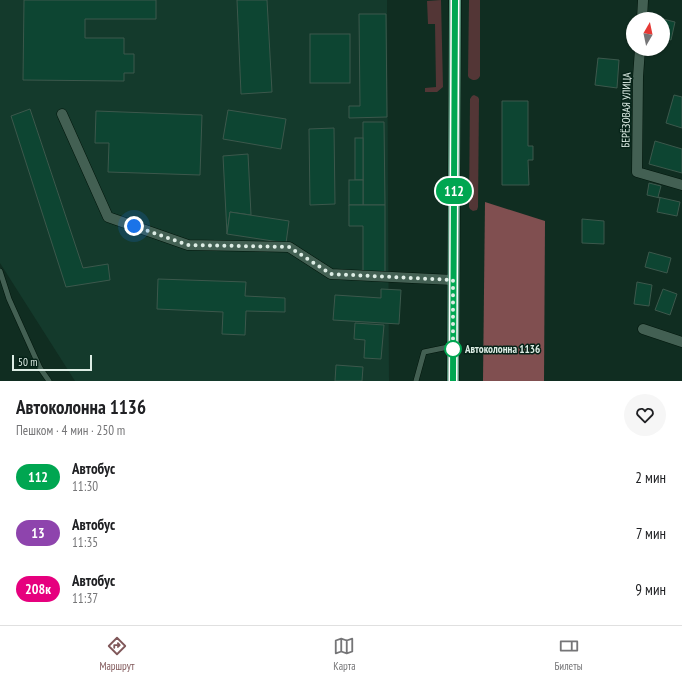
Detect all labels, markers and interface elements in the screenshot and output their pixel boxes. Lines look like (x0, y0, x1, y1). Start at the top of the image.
north arrow (626, 12, 670, 56)
map controls (626, 12, 670, 56)
street label: БЕРЁЗОВАЯ УЛИЦА (618, 71, 634, 148)
line badge: 112 (431, 178, 477, 204)
text: 112 (444, 182, 464, 200)
your location (124, 216, 144, 236)
marker: Автоколонна 1136 (444, 340, 462, 358)
place label: Автоколонна 1136 (464, 342, 540, 356)
scale bar (12, 353, 92, 372)
text: 50 m (18, 355, 37, 369)
button: heart (624, 394, 666, 436)
text: Автоколонна 1136 (16, 395, 146, 419)
text: Пешком · 4 мин · 250 m (16, 422, 125, 439)
text: Автобус (72, 459, 115, 478)
text: 112 (28, 468, 48, 486)
text: 2 мин (635, 468, 666, 487)
text: 11:30 (72, 478, 98, 495)
text: Автобус (72, 515, 115, 534)
text: 13 (31, 524, 45, 542)
text: 7 мин (636, 524, 666, 543)
text: 11:35 (72, 534, 98, 551)
text: Автобус (72, 571, 115, 590)
text: 208к (25, 580, 51, 598)
text: 9 мин (635, 580, 666, 599)
text: 11:37 (72, 590, 98, 607)
tab: Маршрут (99, 635, 135, 673)
tab: Карта (333, 635, 356, 673)
tab: Билеты (554, 635, 583, 673)

